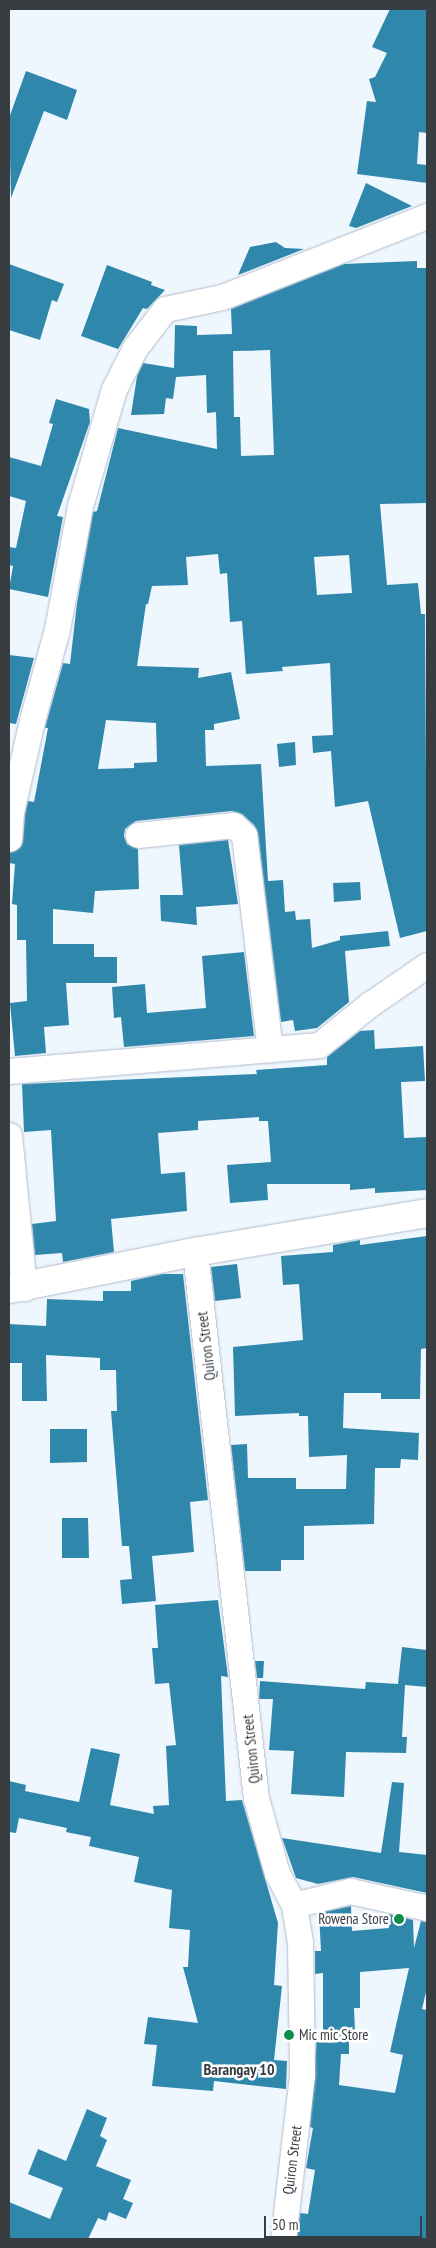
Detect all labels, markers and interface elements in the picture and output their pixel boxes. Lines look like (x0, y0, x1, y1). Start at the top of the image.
street label: Quiron Street (193, 1310, 219, 1382)
street label: Quiron Street (238, 1714, 264, 1784)
place label: Rowena Store (318, 1910, 389, 1928)
marker: Rowena Store (393, 1913, 405, 1925)
place label: Mic mic Store (299, 2026, 369, 2044)
marker: Mic mic Store (283, 2029, 295, 2041)
district label: Barangay 10 (203, 2059, 275, 2079)
street label: Quiron Street (279, 2124, 305, 2196)
scale bar (266, 2206, 424, 2238)
text: 50 m (272, 2215, 298, 2234)

